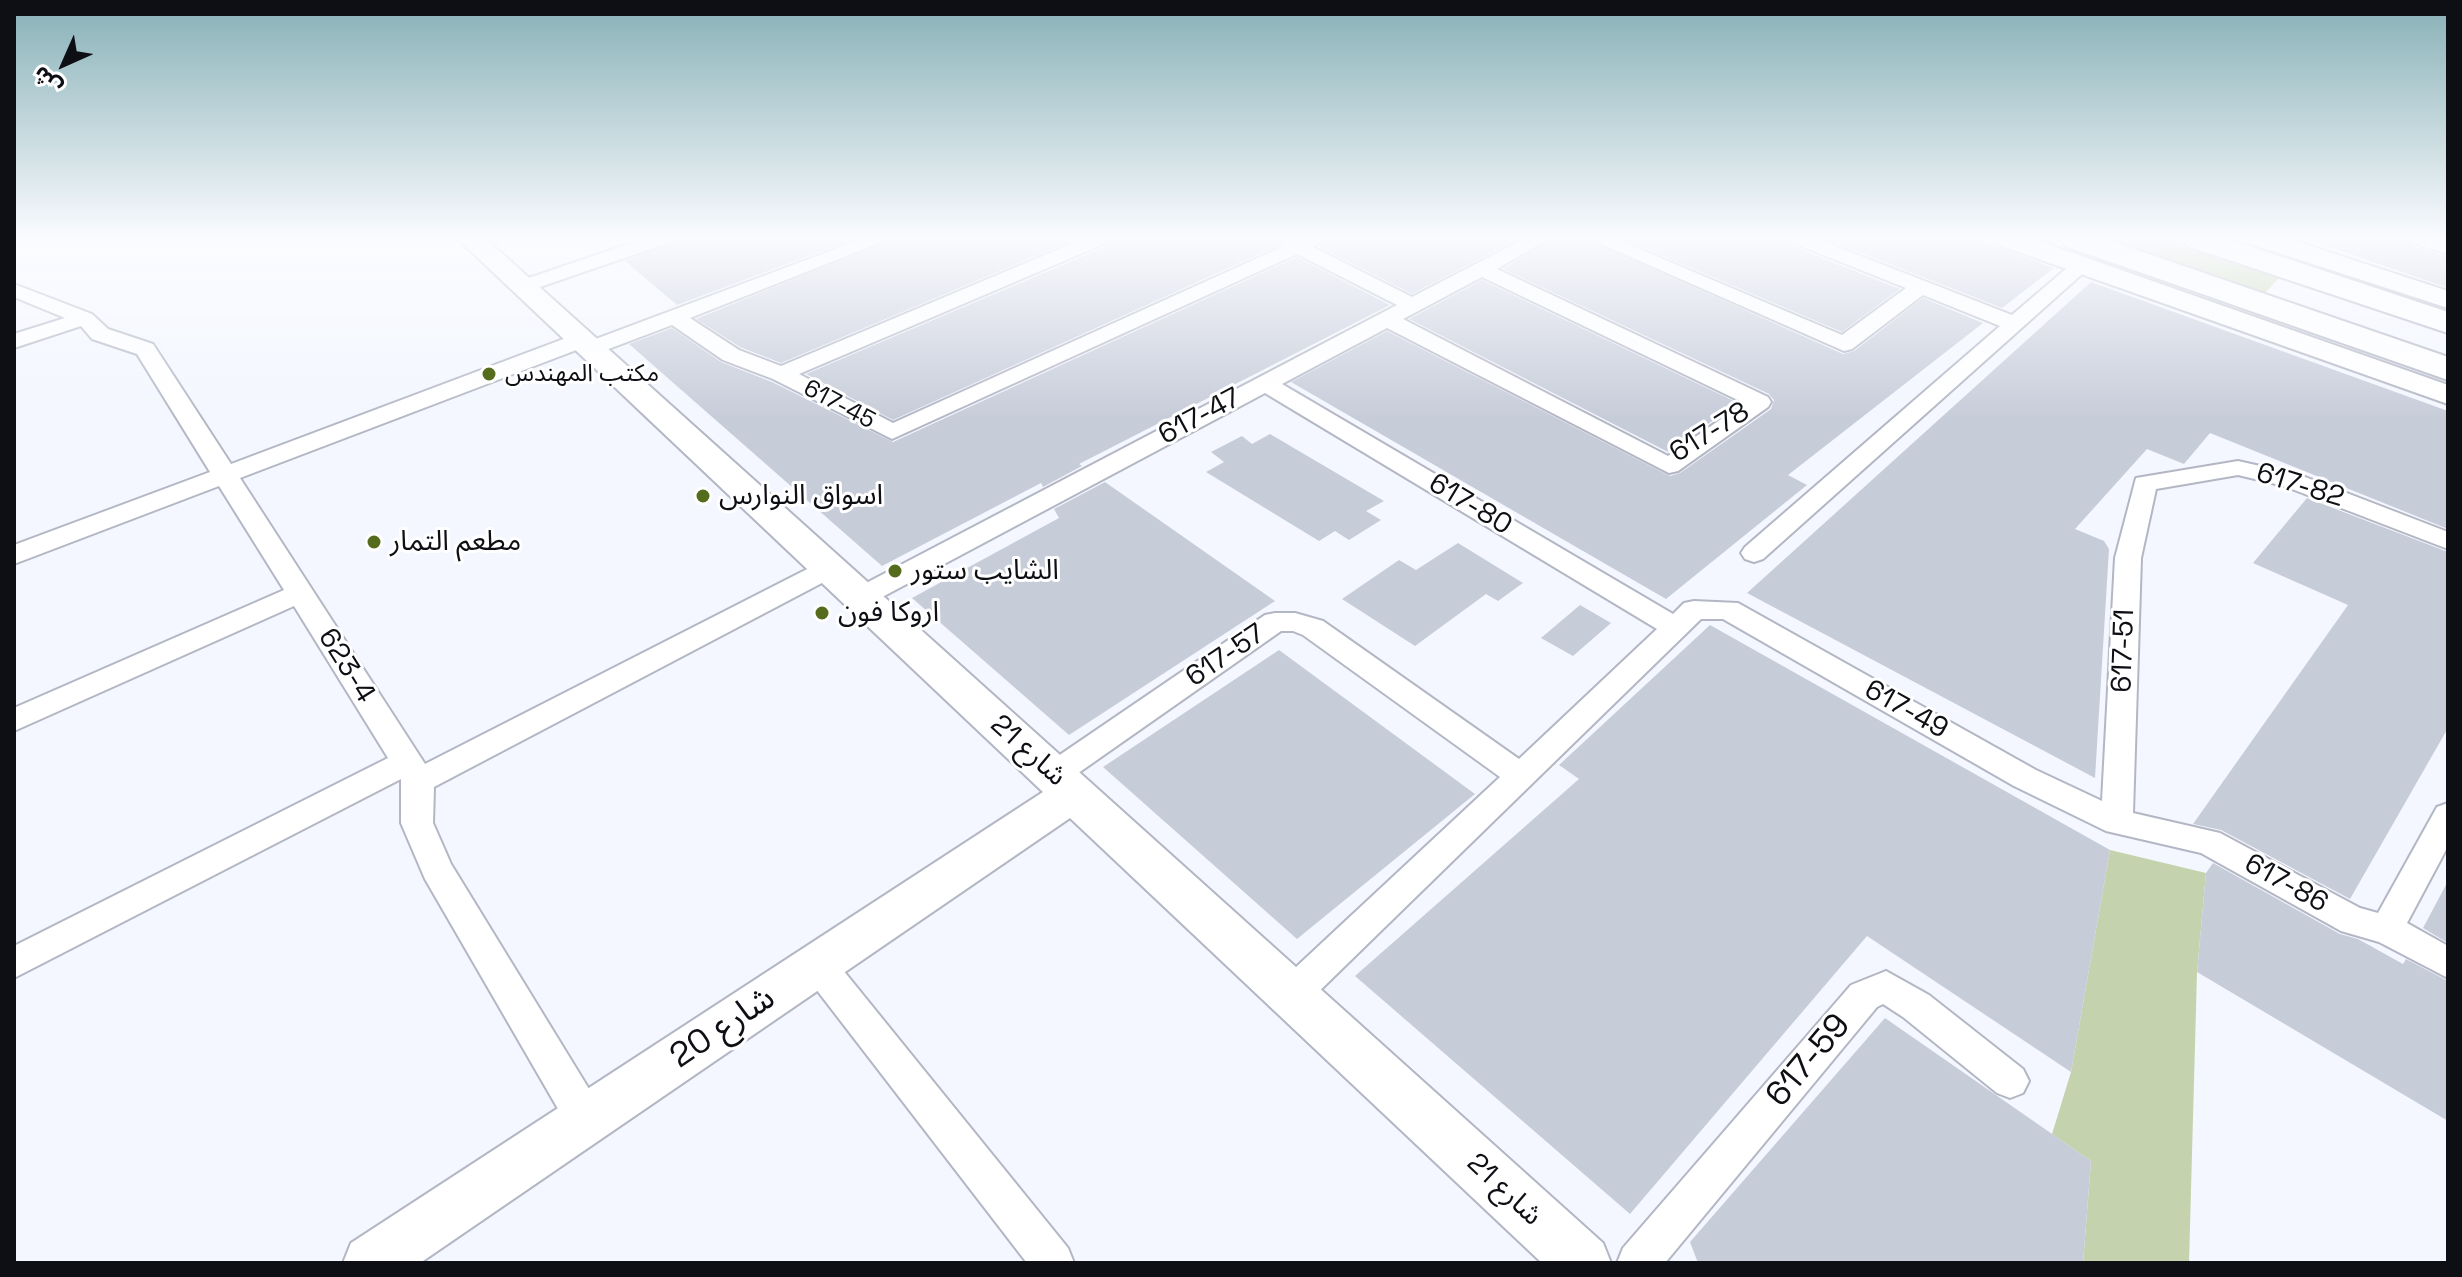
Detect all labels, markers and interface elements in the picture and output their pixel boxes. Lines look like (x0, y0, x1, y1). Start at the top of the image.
north arrow (24, 24, 104, 104)
text: ش (26, 60, 68, 102)
place label: مكتب المهندس (505, 360, 659, 388)
marker: مكتب المهندس (480, 365, 498, 383)
street label: 617-45 (798, 374, 880, 436)
street label: 617-47 (1153, 381, 1247, 453)
street label: 617-78 (1664, 396, 1756, 470)
street label: 617-82 (2252, 457, 2348, 515)
street label: 617-80 (1422, 467, 1518, 543)
place label: اسواق النوارس (719, 479, 883, 513)
marker: اسواق النوارس (694, 487, 712, 505)
place label: مطعم التمار (390, 525, 521, 559)
marker: مطعم التمار (365, 533, 383, 551)
place label: الشايب ستور (911, 554, 1059, 588)
marker: الشايب ستور (886, 562, 904, 580)
place label: اروكا فون (838, 596, 939, 630)
marker: اروكا فون (813, 604, 831, 622)
street label: 617-51 (2106, 609, 2142, 693)
street label: 617-57 (1180, 617, 1272, 695)
street label: 623-4 (310, 623, 382, 709)
street label: 617-49 (1858, 673, 1954, 747)
street label: شارع 21 (983, 708, 1073, 794)
street label: 617-86 (2238, 847, 2334, 921)
street label: شارع 20 (663, 978, 783, 1078)
street label: 617-59 (1758, 1006, 1860, 1116)
street label: شارع 21 (1460, 1147, 1548, 1233)

